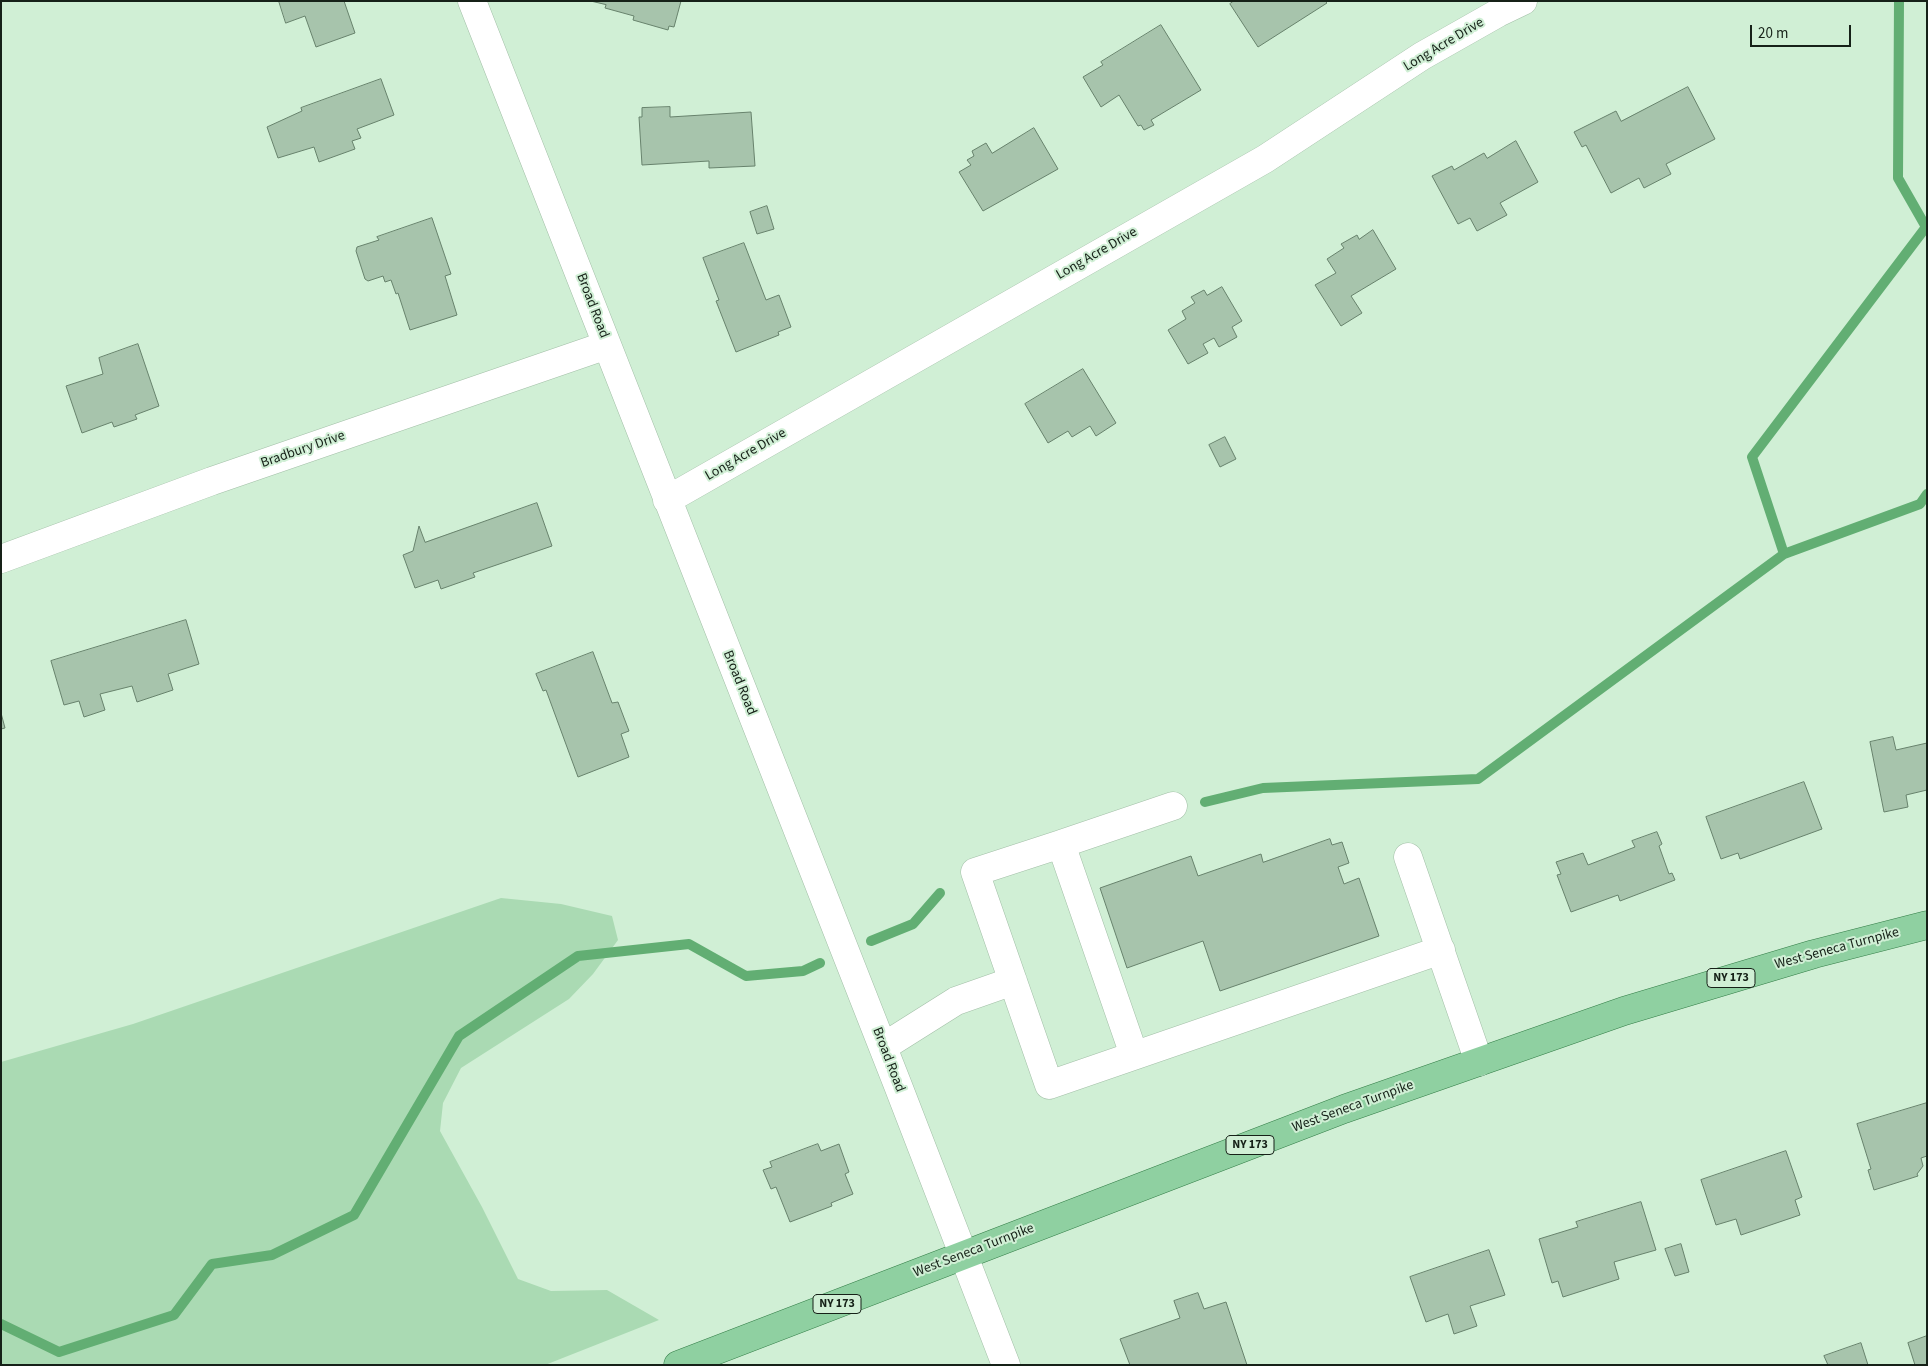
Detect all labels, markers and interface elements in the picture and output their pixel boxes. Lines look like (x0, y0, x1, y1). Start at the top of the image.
street label: Long Acre Drive (1401, 14, 1487, 76)
scale bar (1753, 15, 1854, 47)
text: 20 m (1758, 23, 1788, 44)
street label: Long Acre Drive (1054, 224, 1140, 284)
street label: Broad Road (572, 271, 612, 341)
street label: Long Acre Drive (703, 425, 789, 485)
street label: Bradbury Drive (259, 428, 347, 472)
street label: Broad Road (718, 648, 760, 718)
street label: West Seneca Turnpike (1773, 924, 1901, 974)
road number: NY 173 (1707, 968, 1755, 988)
street label: Broad Road (868, 1025, 908, 1095)
street label: West Seneca Turnpike (1290, 1077, 1416, 1137)
road number: NY 173 (1226, 1136, 1274, 1154)
street label: West Seneca Turnpike (911, 1220, 1037, 1282)
road number: NY 173 (813, 1295, 861, 1314)

